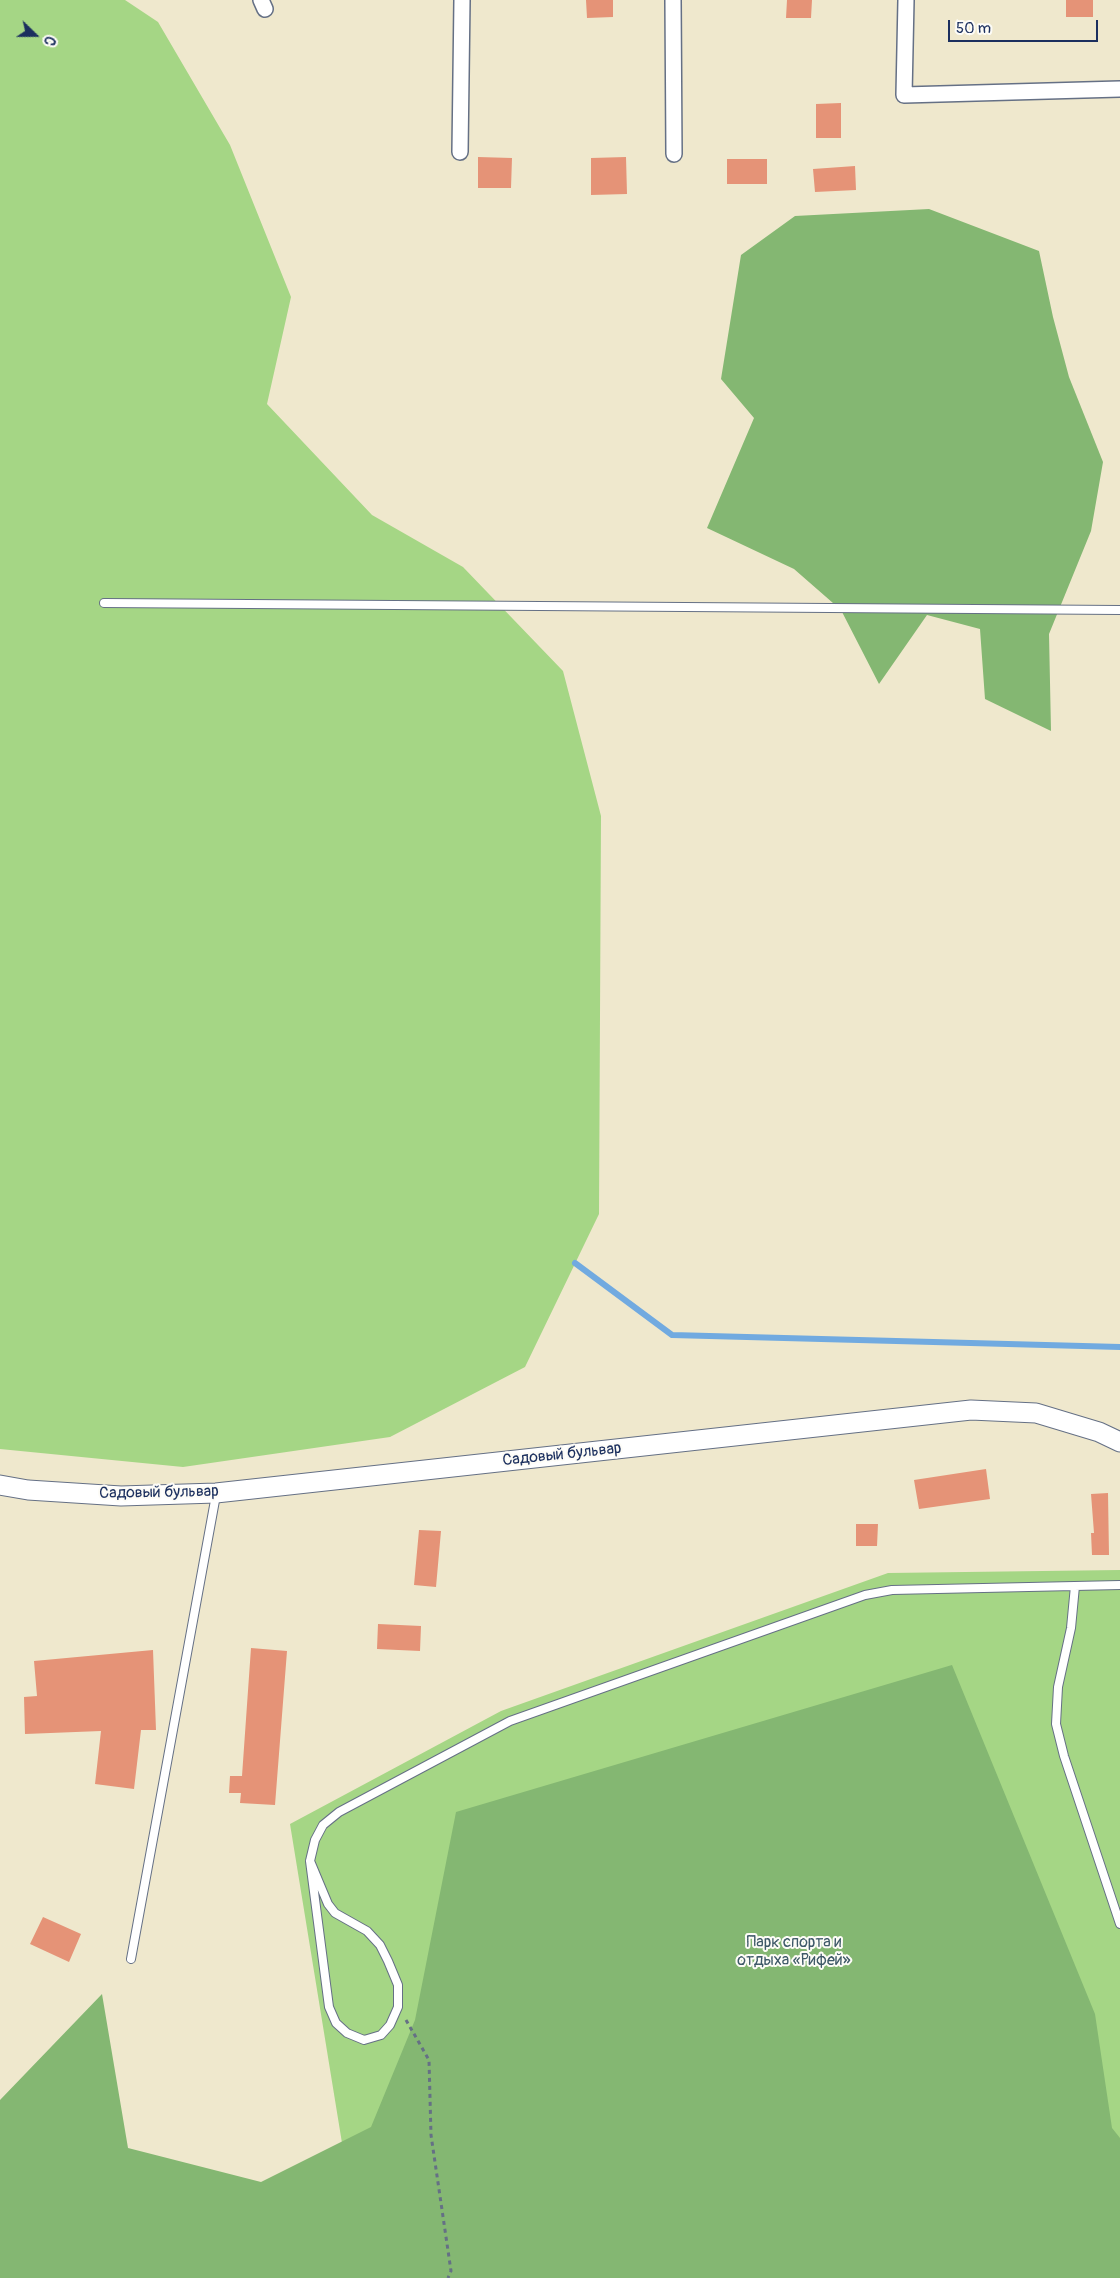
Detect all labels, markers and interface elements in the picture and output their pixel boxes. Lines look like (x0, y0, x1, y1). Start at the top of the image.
north arrow (10, 10, 60, 60)
scale bar (950, 10, 1100, 42)
text: 50 m (956, 19, 991, 38)
text: С (40, 34, 59, 48)
street label: Садовый бульвар (502, 1439, 622, 1471)
street label: Садовый бульвар (99, 1482, 219, 1504)
park label: Парк спорта и отдыха «Рифей» (737, 1933, 851, 1971)

